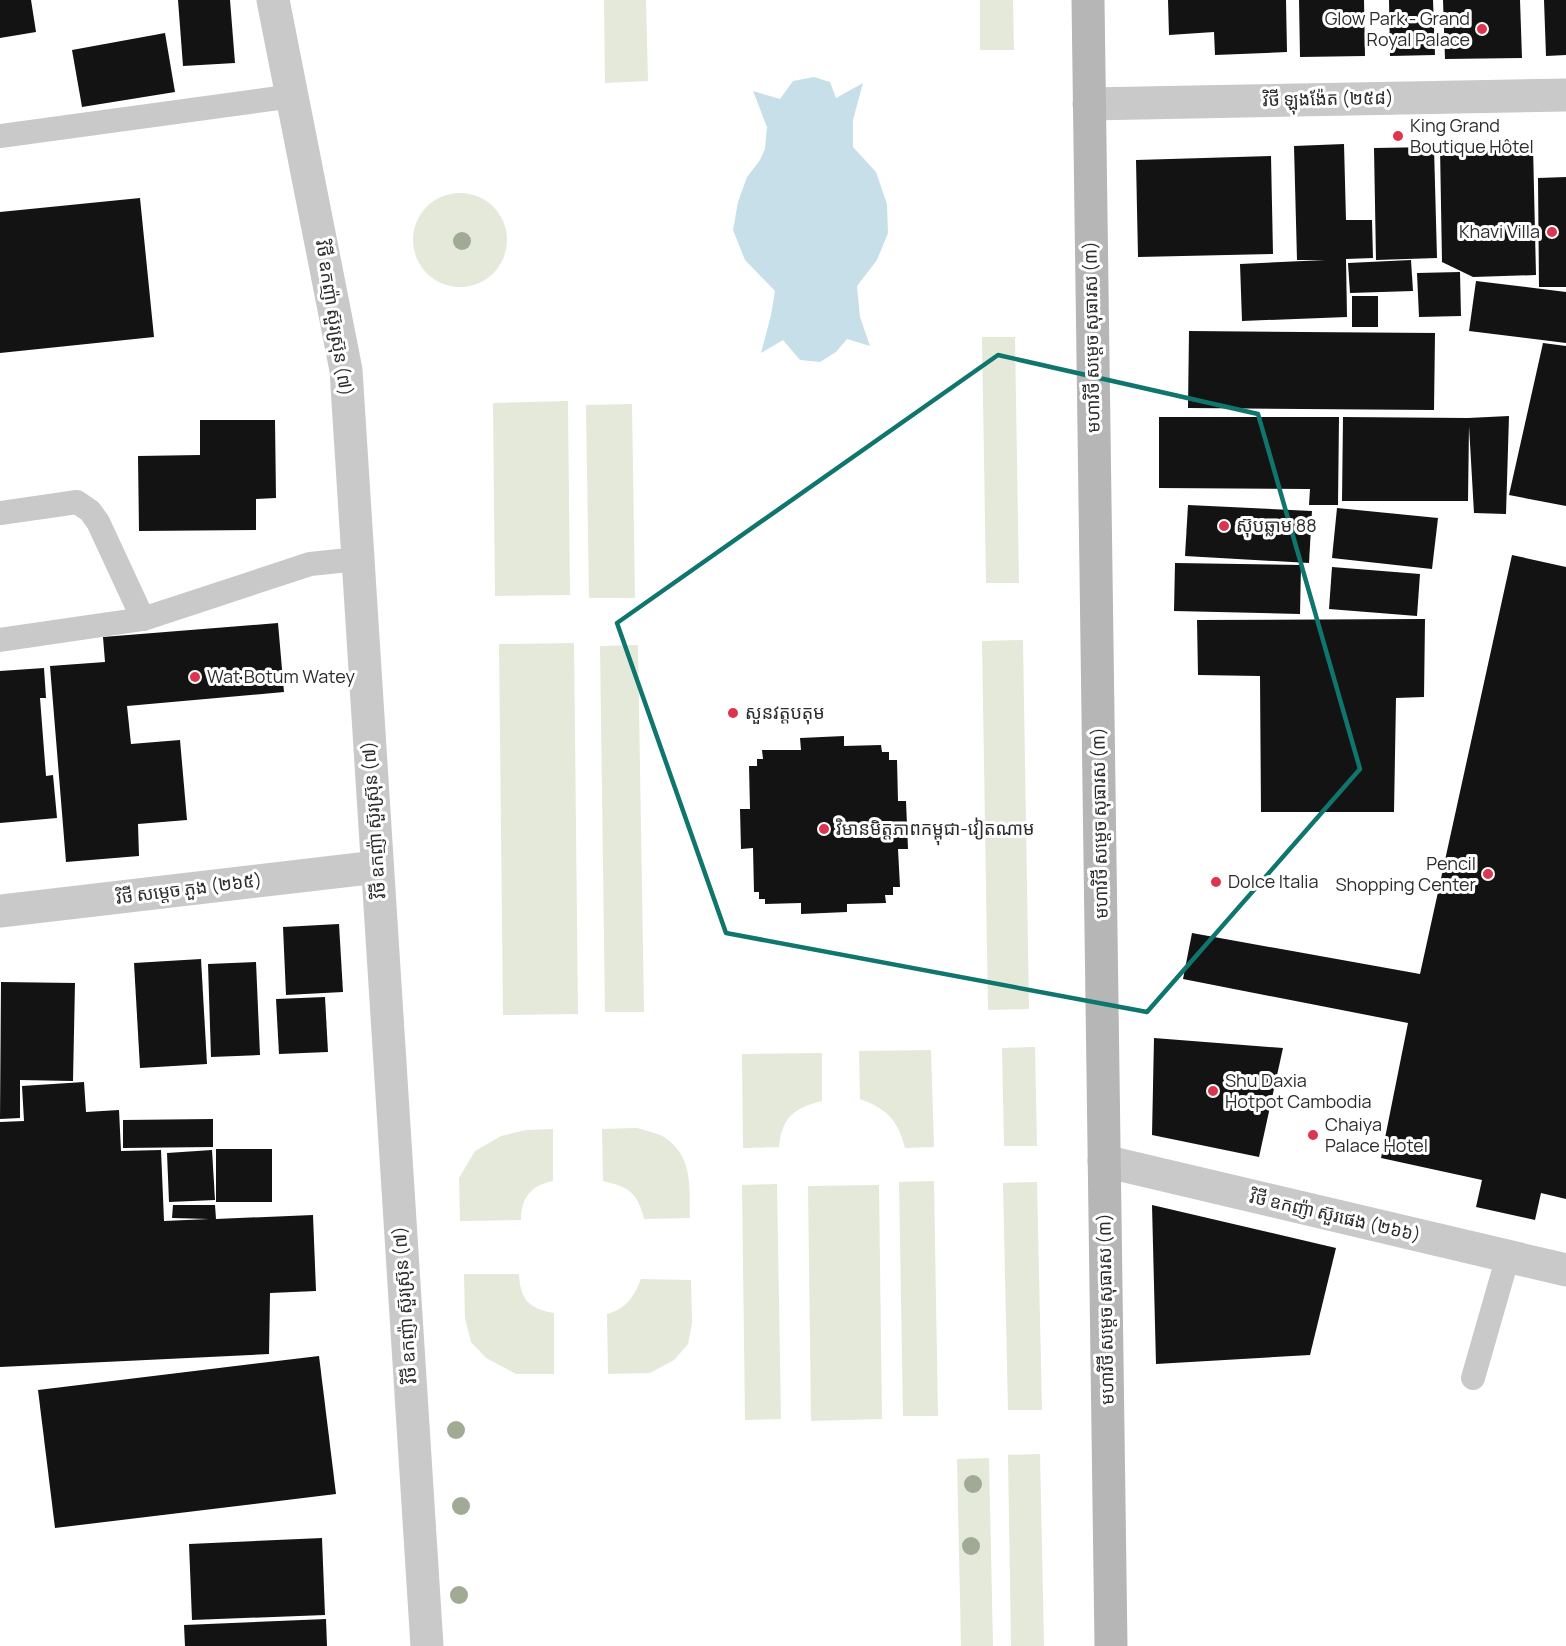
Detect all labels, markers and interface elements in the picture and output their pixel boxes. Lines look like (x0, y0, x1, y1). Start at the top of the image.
place label: Glow Park - Grand Royal Palace (1325, 6, 1470, 51)
marker: Glow Park - Grand Royal Palace (1475, 22, 1489, 36)
street label: វិថី ឡុងង៉ែត (២៥៨) (1261, 85, 1394, 117)
place label: King Grand Boutique Hôtel (1410, 113, 1534, 158)
marker: King Grand Boutique Hôtel (1391, 129, 1405, 143)
place label: Khavi Villa (1459, 219, 1540, 243)
marker: Khavi Villa (1545, 225, 1559, 239)
street label: វិថី ឧកញ៉ា ស៊ួរស៊្រុន (៧) (310, 237, 359, 398)
street label: មហាវិថី សម្តេច សុធារស (៣) (1077, 241, 1106, 433)
place label: ស៊ុបឆ្លាម 88 (1236, 513, 1317, 538)
marker: ស៊ុបឆ្លាម 88 (1217, 519, 1231, 533)
place label: Wat Botum Watey (207, 664, 356, 688)
marker: Wat Botum Watey (188, 670, 202, 684)
place label: សួនវត្តបតុម (745, 700, 825, 725)
marker: សួនវត្តបតុម (726, 706, 740, 720)
street label: មហាវិថី សម្តេច សុធារស (៣) (1085, 727, 1114, 919)
street label: វិថី ឧកញ៉ា ស៊ួរស៊្រុន (៧) (356, 740, 391, 901)
place label: វិមានមិត្តភាពកម្ពុជា-វៀតណាម (835, 816, 1034, 846)
marker: វិមានមិត្តភាពកម្ពុជា-វៀតណាម (817, 822, 831, 836)
place label: Pencil Shopping Center (1335, 851, 1476, 896)
street label: វិថី សម្តេច ភួង (២៦៥) (113, 867, 263, 909)
marker: Pencil Shopping Center (1481, 867, 1495, 881)
place label: Dolce Italia (1228, 869, 1319, 893)
marker: Dolce Italia (1209, 875, 1223, 889)
place label: Shu Daxia Hotpot Cambodia (1225, 1068, 1372, 1113)
marker: Shu Daxia Hotpot Cambodia (1206, 1084, 1220, 1098)
place label: Chaiya Palace Hotel (1325, 1112, 1428, 1157)
marker: Chaiya Palace Hotel (1306, 1128, 1320, 1142)
street label: វិថី ឧកញ៉ា ស៊ួរផេង (២៦៦) (1246, 1183, 1423, 1247)
street label: មហាវិថី សម្តេច សុធារស (៣) (1091, 1213, 1120, 1405)
street label: វិថី ឧកញ៉ា ស៊ួរស៊្រុន (៧) (387, 1225, 422, 1386)

